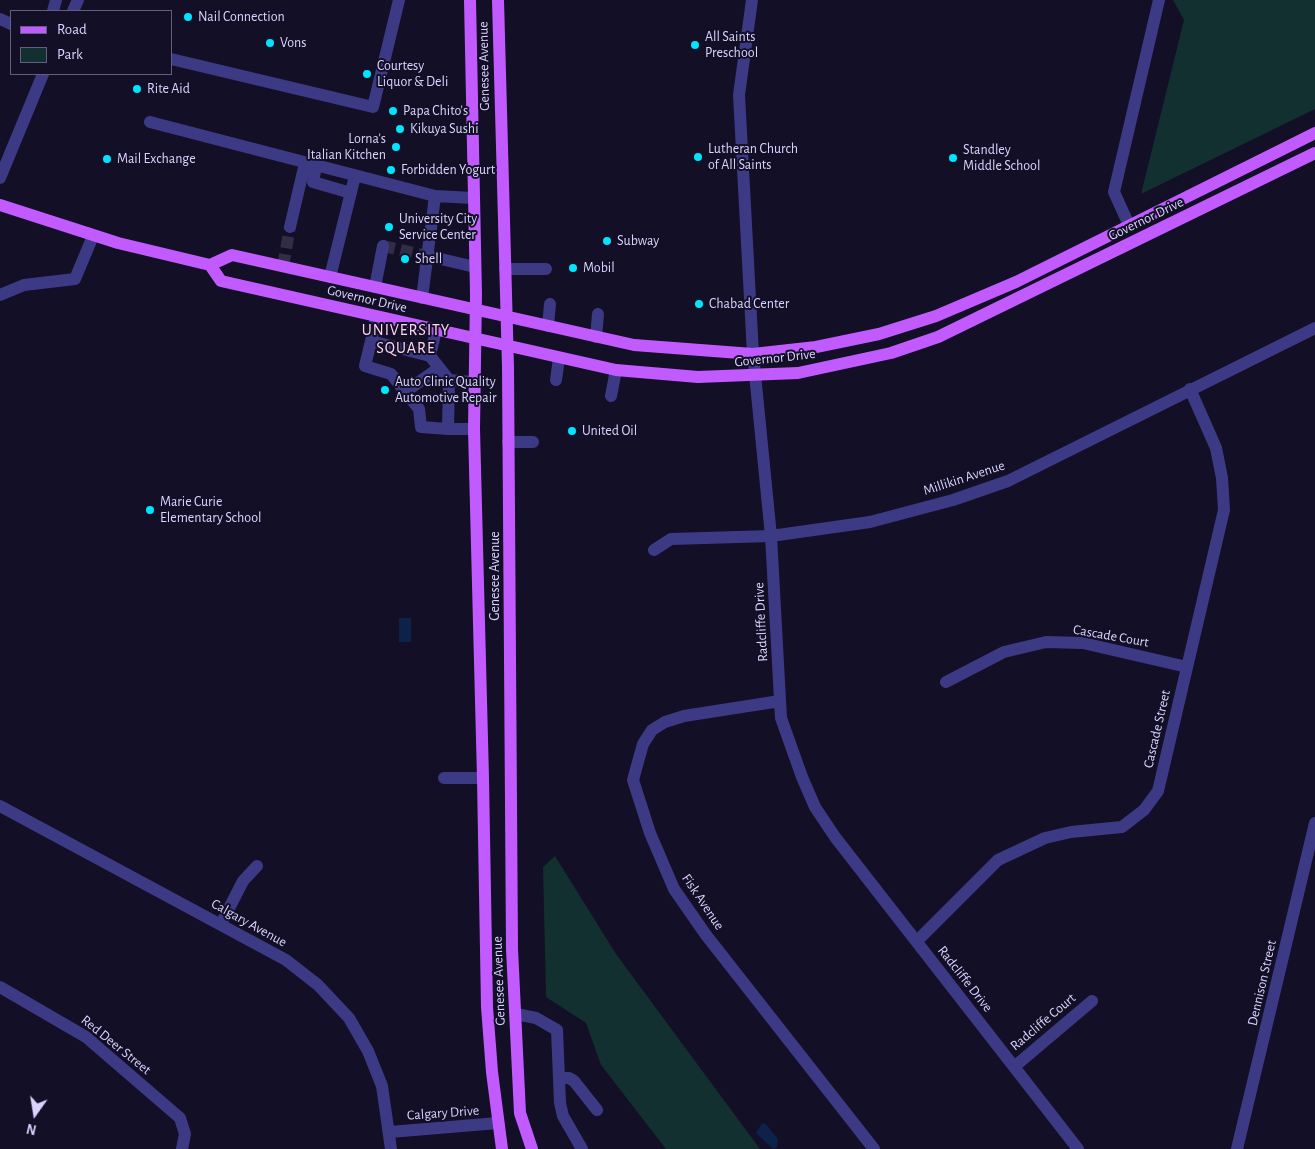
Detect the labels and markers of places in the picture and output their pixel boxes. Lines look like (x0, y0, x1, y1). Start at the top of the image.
place label: Nail Connection (198, 9, 285, 25)
marker: Nail Connection (182, 11, 194, 23)
place label: All Saints Preschool (705, 29, 758, 62)
place label: Vons (280, 35, 306, 51)
marker: Vons (264, 37, 276, 49)
marker: All Saints Preschool (689, 39, 701, 51)
place label: Courtesy Liquor & Deli (377, 58, 448, 90)
marker: Courtesy Liquor & Deli (361, 68, 373, 80)
place label: Rite Aid (147, 81, 190, 97)
marker: Rite Aid (131, 83, 143, 95)
place label: Papa Chito's (403, 103, 468, 119)
marker: Papa Chito's (387, 105, 399, 117)
place label: Kikuya Sushi (410, 121, 479, 137)
marker: Kikuya Sushi (394, 123, 406, 135)
place label: Lorna's Italian Kitchen (307, 131, 386, 164)
marker: Lorna's Italian Kitchen (390, 141, 402, 153)
place label: Lutheran Church of All Saints (708, 141, 798, 174)
place label: Standley Middle School (963, 142, 1040, 174)
place label: Mail Exchange (117, 151, 196, 167)
marker: Lutheran Church of All Saints (692, 151, 704, 163)
marker: Standley Middle School (947, 152, 959, 164)
marker: Mail Exchange (101, 153, 113, 165)
place label: Forbidden Yogurt (401, 162, 495, 178)
marker: Forbidden Yogurt (385, 164, 397, 176)
place label: University City Service Center (399, 211, 477, 243)
marker: University City Service Center (383, 221, 395, 233)
place label: Subway (617, 233, 659, 249)
marker: Subway (601, 235, 613, 247)
place label: Shell (415, 251, 442, 267)
marker: Shell (399, 253, 411, 265)
place label: Mobil (583, 260, 615, 276)
marker: Mobil (567, 262, 579, 274)
place label: Chabad Center (709, 296, 789, 312)
marker: Chabad Center (693, 298, 705, 310)
place label: Auto Clinic Quality Automotive Repair (395, 374, 497, 407)
marker: Auto Clinic Quality Automotive Repair (379, 384, 391, 396)
place label: United Oil (582, 423, 637, 439)
marker: United Oil (566, 425, 578, 437)
place label: Marie Curie Elementary School (160, 494, 261, 526)
marker: Marie Curie Elementary School (144, 504, 156, 516)

